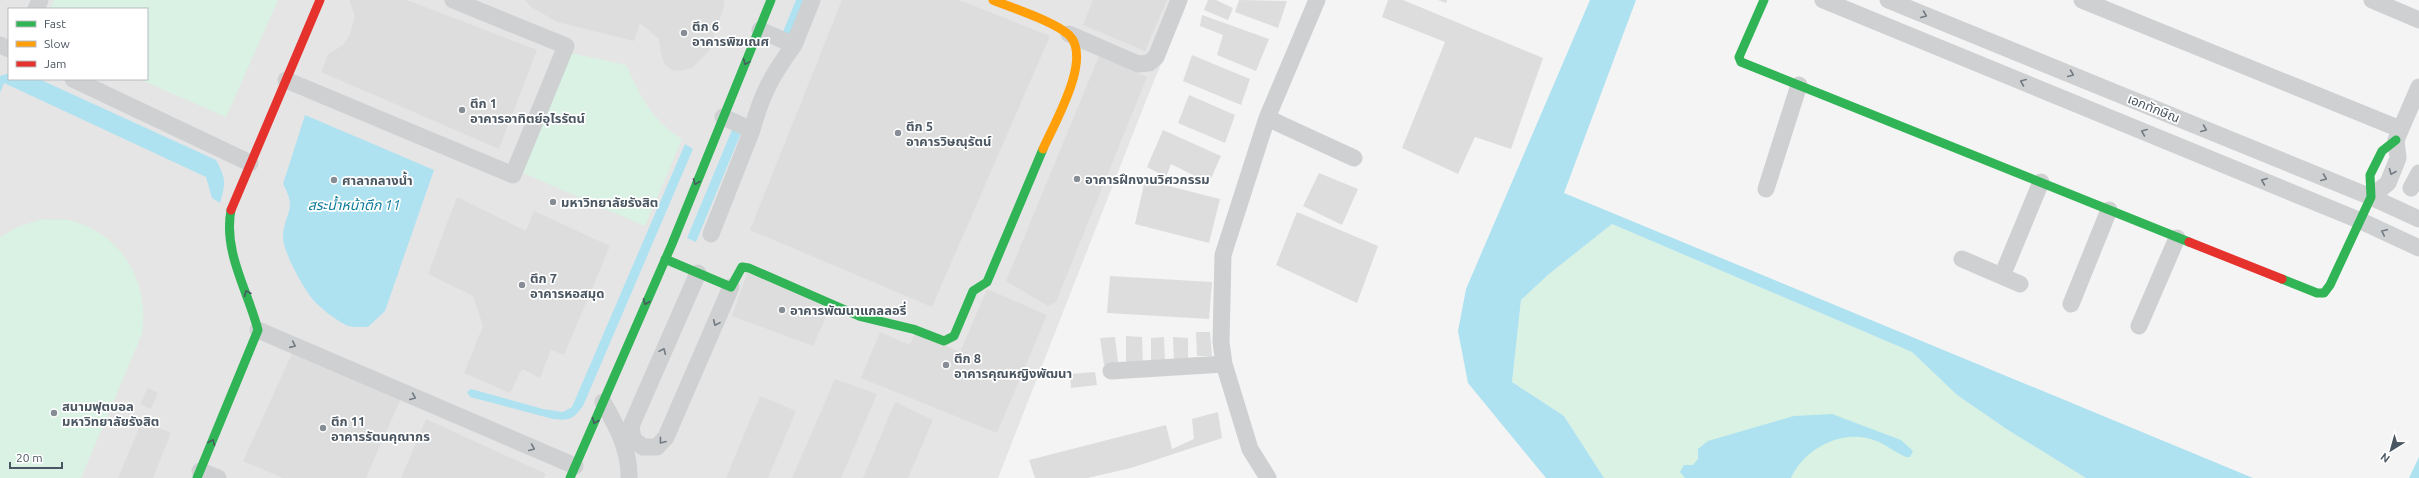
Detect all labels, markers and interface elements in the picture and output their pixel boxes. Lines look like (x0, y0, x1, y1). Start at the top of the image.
legend (8, 8, 148, 80)
one-way arrow (1921, 10, 1928, 18)
text: Fast (44, 17, 66, 30)
place label: ตึก 6 อาคารพิฆเณศ (692, 19, 769, 48)
marker: ตึก 6 อาคารพิฆเณศ (679, 28, 689, 38)
text: Slow (44, 37, 70, 50)
text: Jam (44, 57, 66, 70)
one-way arrow (743, 58, 751, 65)
one-way arrow (2067, 70, 2074, 78)
one-way arrow (2020, 79, 2027, 87)
street label: เอกทักษิณ (2126, 91, 2182, 125)
place label: ตึก 1 อาคารอาทิตย์อุไรรัตน์ (470, 96, 585, 126)
marker: ตึก 1 อาคารอาทิตย์อุไรรัตน์ (457, 105, 467, 115)
place label: ตึก 5 อาคารวิษณุรัตน์ (906, 119, 991, 149)
one-way arrow (2201, 124, 2208, 132)
marker: ตึก 5 อาคารวิษณุรัตน์ (893, 128, 903, 138)
one-way arrow (2140, 128, 2147, 136)
one-way arrow (2389, 169, 2397, 176)
place label: ศาลากลางน้ำ (342, 171, 413, 187)
place label: อาคารฝึกงานวิศวกรรม (1085, 172, 1210, 186)
one-way arrow (2320, 173, 2328, 181)
marker: อาคารฝึกงานวิศวกรรม (1072, 174, 1082, 184)
marker: ศาลากลางน้ำ (329, 175, 339, 185)
one-way arrow (2260, 178, 2267, 186)
one-way arrow (693, 179, 701, 186)
water label: สระน้ำหน้าตึก 11 (308, 195, 400, 213)
place label: มหาวิทยาลัยรังสิต (561, 195, 658, 209)
marker: มหาวิทยาลัยรังสิต (548, 197, 558, 207)
one-way arrow (2380, 229, 2388, 237)
place label: ตึก 7 อาคารหอสมุด (530, 271, 604, 301)
marker: ตึก 7 อาคารหอสมุด (517, 280, 527, 290)
one-way arrow (243, 289, 251, 296)
one-way arrow (643, 298, 651, 306)
place label: อาคารพัฒนาแกลลอรี่ (790, 301, 907, 317)
marker: อาคารพัฒนาแกลลอรี่ (777, 305, 787, 315)
one-way arrow (712, 319, 720, 326)
one-way arrow (289, 340, 297, 348)
one-way arrow (658, 348, 666, 355)
place label: ตึก 8 อาคารคุณหญิงพัฒนา (954, 351, 1072, 381)
marker: ตึก 8 อาคารคุณหญิงพัฒนา (941, 360, 951, 370)
one-way arrow (409, 393, 416, 401)
place label: สนามฟุตบอล มหาวิทยาลัยรังสิต (62, 399, 159, 428)
marker: สนามฟุตบอล มหาวิทยาลัยรังสิต (49, 408, 59, 418)
place label: ตึก 11 อาคารรัตนคุณากร (331, 414, 430, 444)
one-way arrow (591, 418, 599, 425)
marker: ตึก 11 อาคารรัตนคุณากร (318, 423, 328, 433)
north arrow (2371, 430, 2411, 470)
one-way arrow (660, 437, 667, 444)
one-way arrow (207, 438, 215, 445)
one-way arrow (529, 443, 536, 451)
scale bar (10, 444, 62, 470)
text: 20 m (16, 451, 43, 464)
text: N (2378, 451, 2392, 465)

